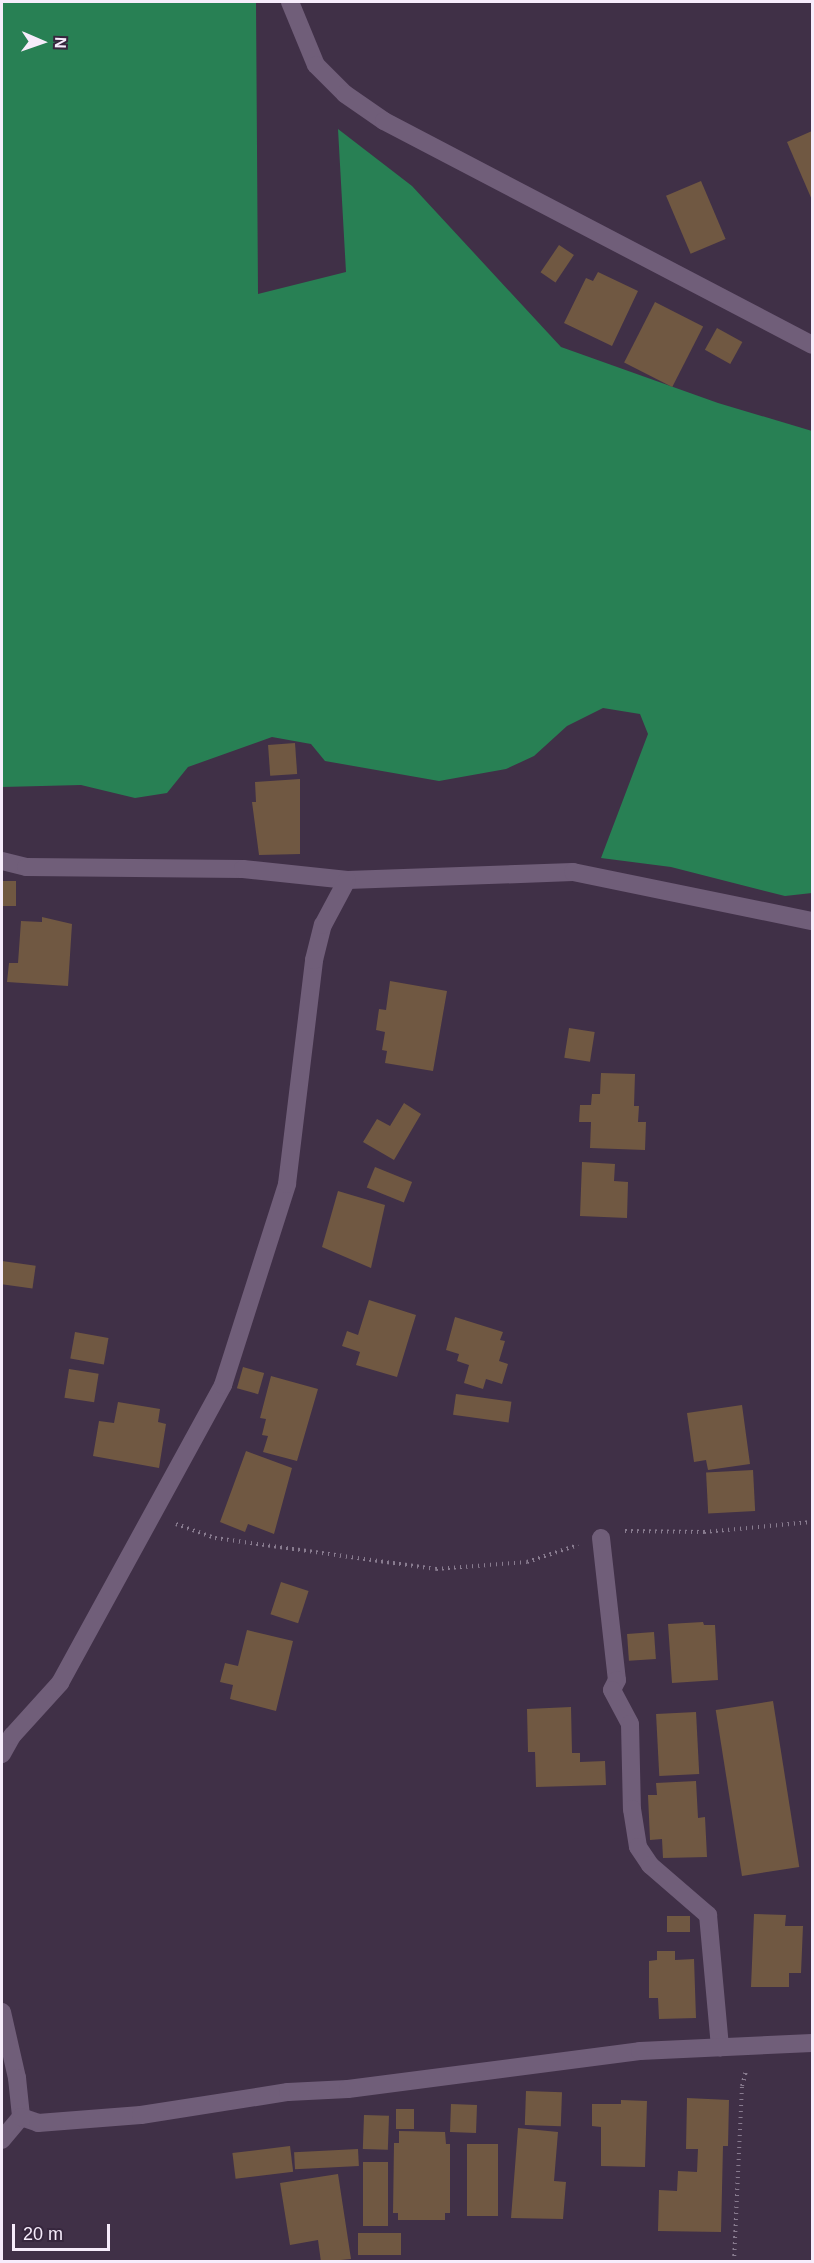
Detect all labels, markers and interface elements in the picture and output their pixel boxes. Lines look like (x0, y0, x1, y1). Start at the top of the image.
north arrow (12, 12, 72, 72)
text: N (52, 37, 69, 49)
scale bar (15, 2212, 112, 2250)
text: 20 m (23, 2224, 63, 2244)

